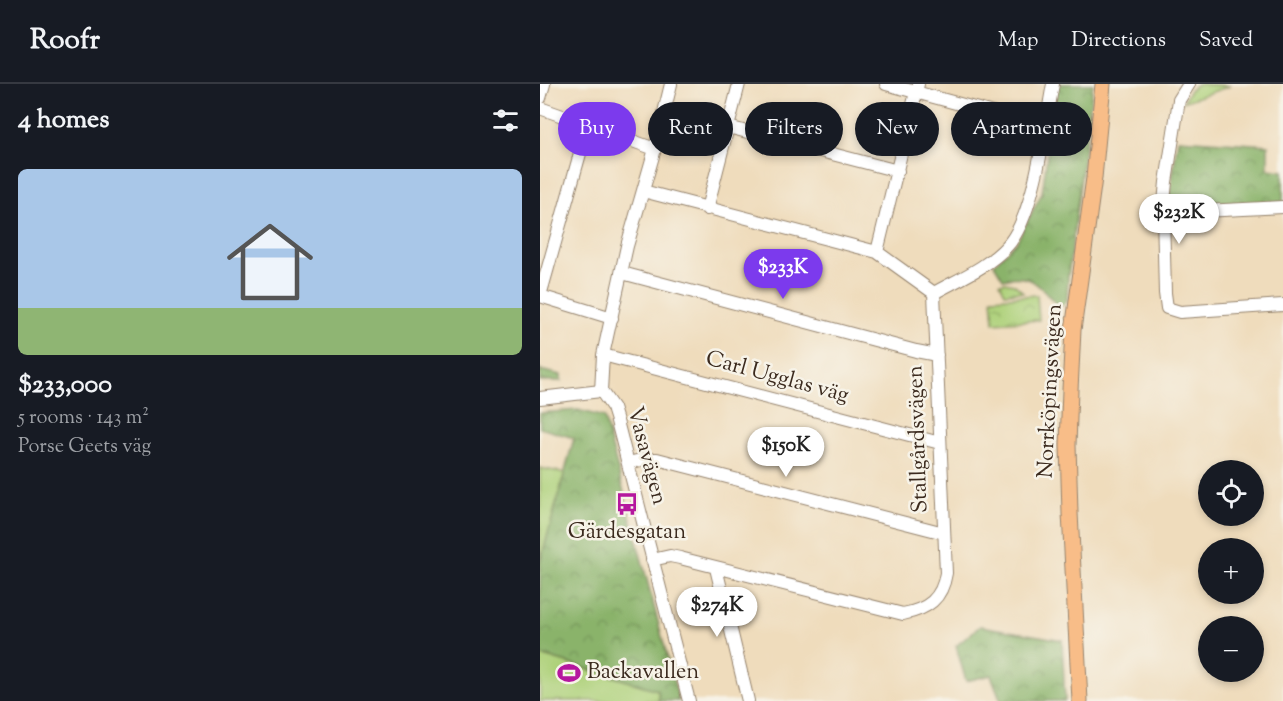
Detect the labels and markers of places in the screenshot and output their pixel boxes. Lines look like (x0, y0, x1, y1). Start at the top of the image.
pin: $232K (1137, 194, 1221, 245)
pin: $233K (741, 249, 825, 300)
pin: $150K (744, 427, 828, 478)
bus stop icon: Gärdesgatan (614, 491, 640, 517)
place label: Gärdesgatan (568, 517, 686, 549)
pin: $274K (675, 587, 759, 638)
place label: Backavallen (587, 657, 699, 689)
sports icon: Backavallen (556, 660, 582, 686)

